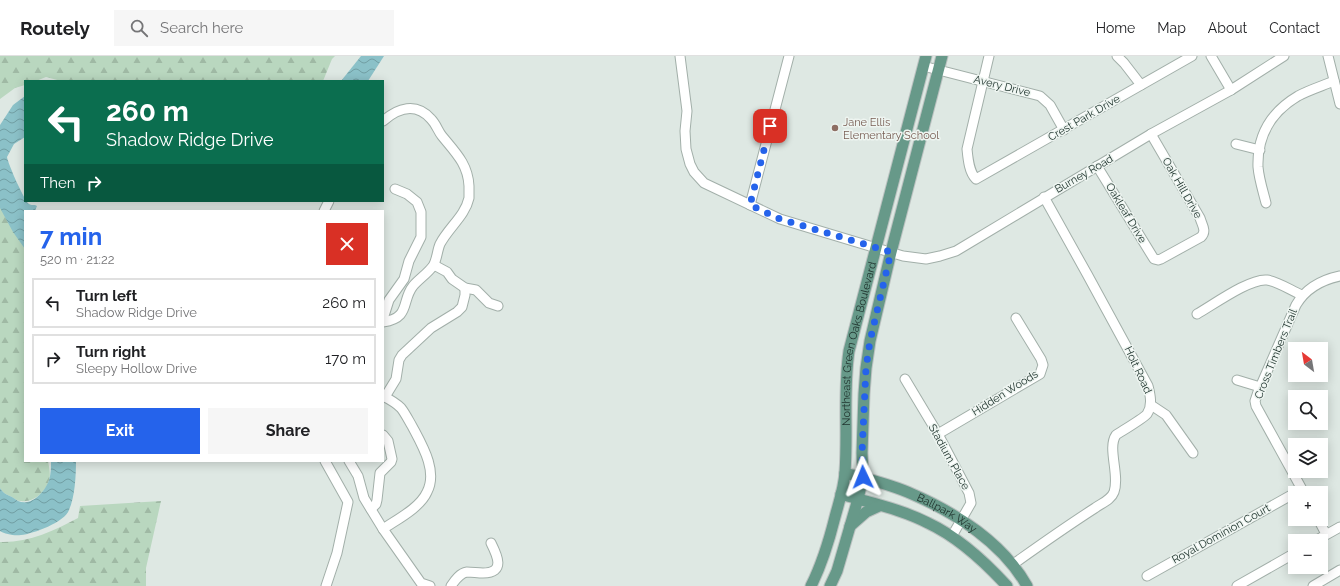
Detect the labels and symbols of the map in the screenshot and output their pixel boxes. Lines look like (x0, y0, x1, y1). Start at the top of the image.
street label: Avery Drive (972, 73, 1032, 99)
street label: Crest Park Drive (1046, 92, 1123, 144)
pin (753, 109, 787, 143)
place label: Jane Ellis Elementary School (843, 116, 939, 142)
marker: Jane Ellis Elementary School (830, 123, 840, 133)
street label: Burney Road (1052, 152, 1116, 196)
street label: Oak Hill Drive (1159, 155, 1205, 221)
street label: Oakleaf Drive (1103, 181, 1149, 246)
street label: Northeast Green Oaks Boulevard (839, 260, 879, 426)
street label: Cross Timbers Trail (1252, 307, 1300, 401)
north arrow (1288, 342, 1328, 382)
street label: Holt Road (1121, 344, 1155, 396)
street label: Hidden Woods (970, 367, 1040, 419)
street label: Stadium Place (926, 422, 973, 493)
position arrow (842, 456, 884, 498)
street label: Ballpark Way (915, 491, 979, 535)
street label: Royal Dominion Court (1170, 501, 1273, 566)

